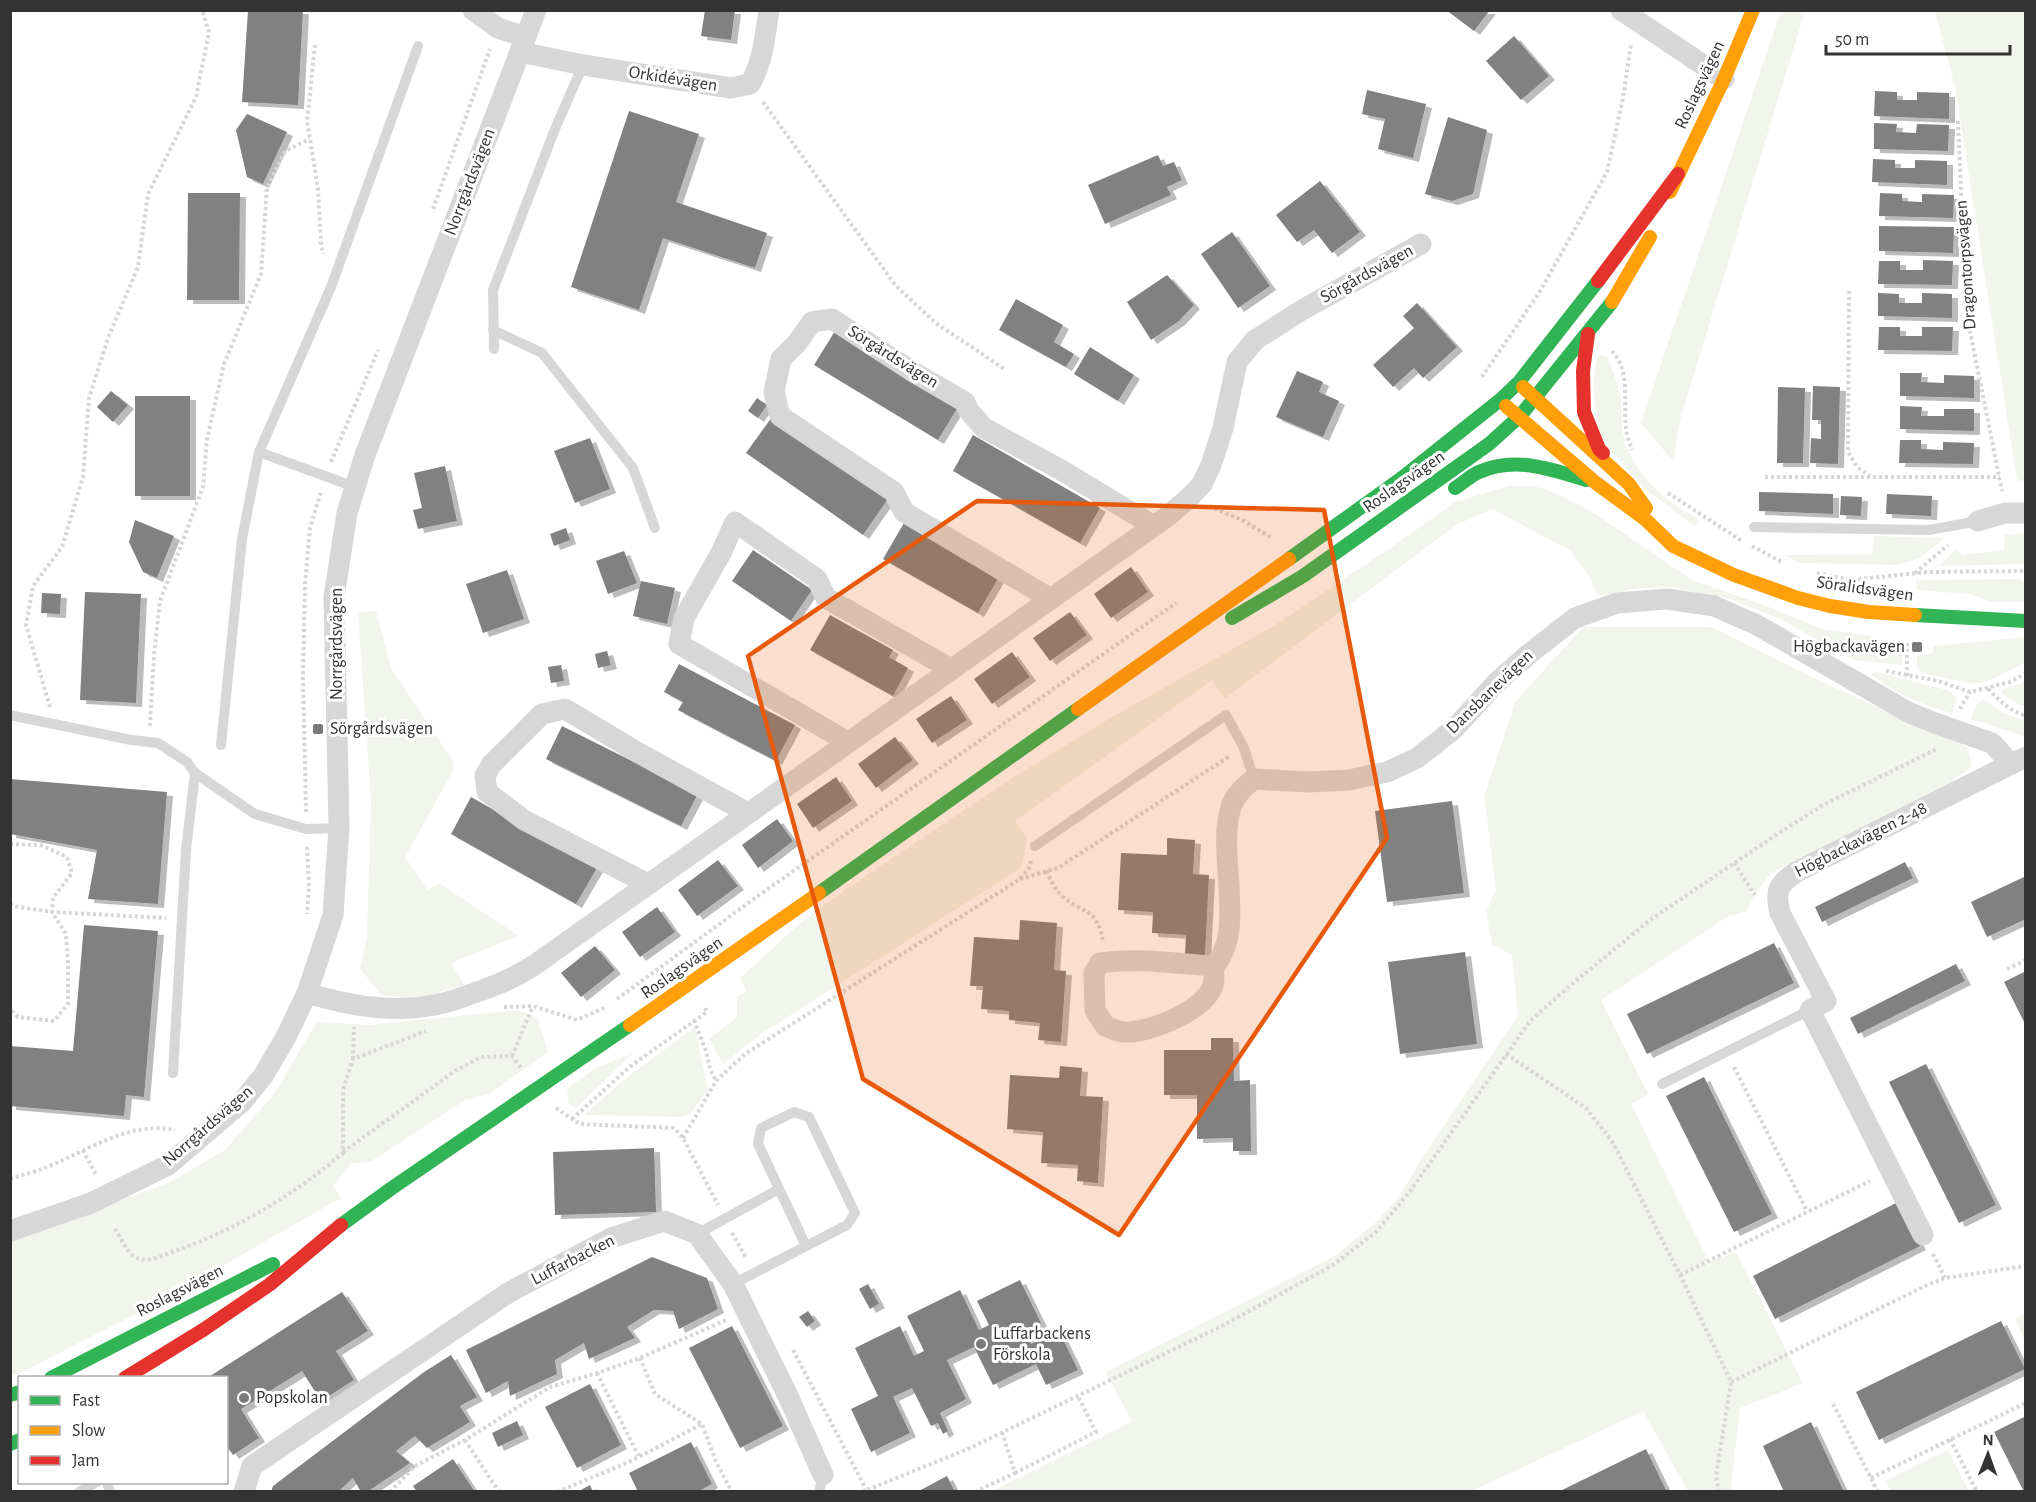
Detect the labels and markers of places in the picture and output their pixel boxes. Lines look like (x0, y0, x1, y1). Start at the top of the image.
place label: Högbackavägen (1793, 638, 1905, 656)
marker: Högbackavägen (1910, 640, 1924, 654)
place label: Sörgårdsvägen (330, 720, 433, 738)
marker: Sörgårdsvägen (311, 722, 325, 736)
place label: Luffarbackens Förskola (993, 1325, 1091, 1364)
marker: Luffarbackens Förskola (974, 1337, 988, 1351)
place label: Popskolan (256, 1389, 328, 1407)
marker: Popskolan (237, 1391, 251, 1405)

